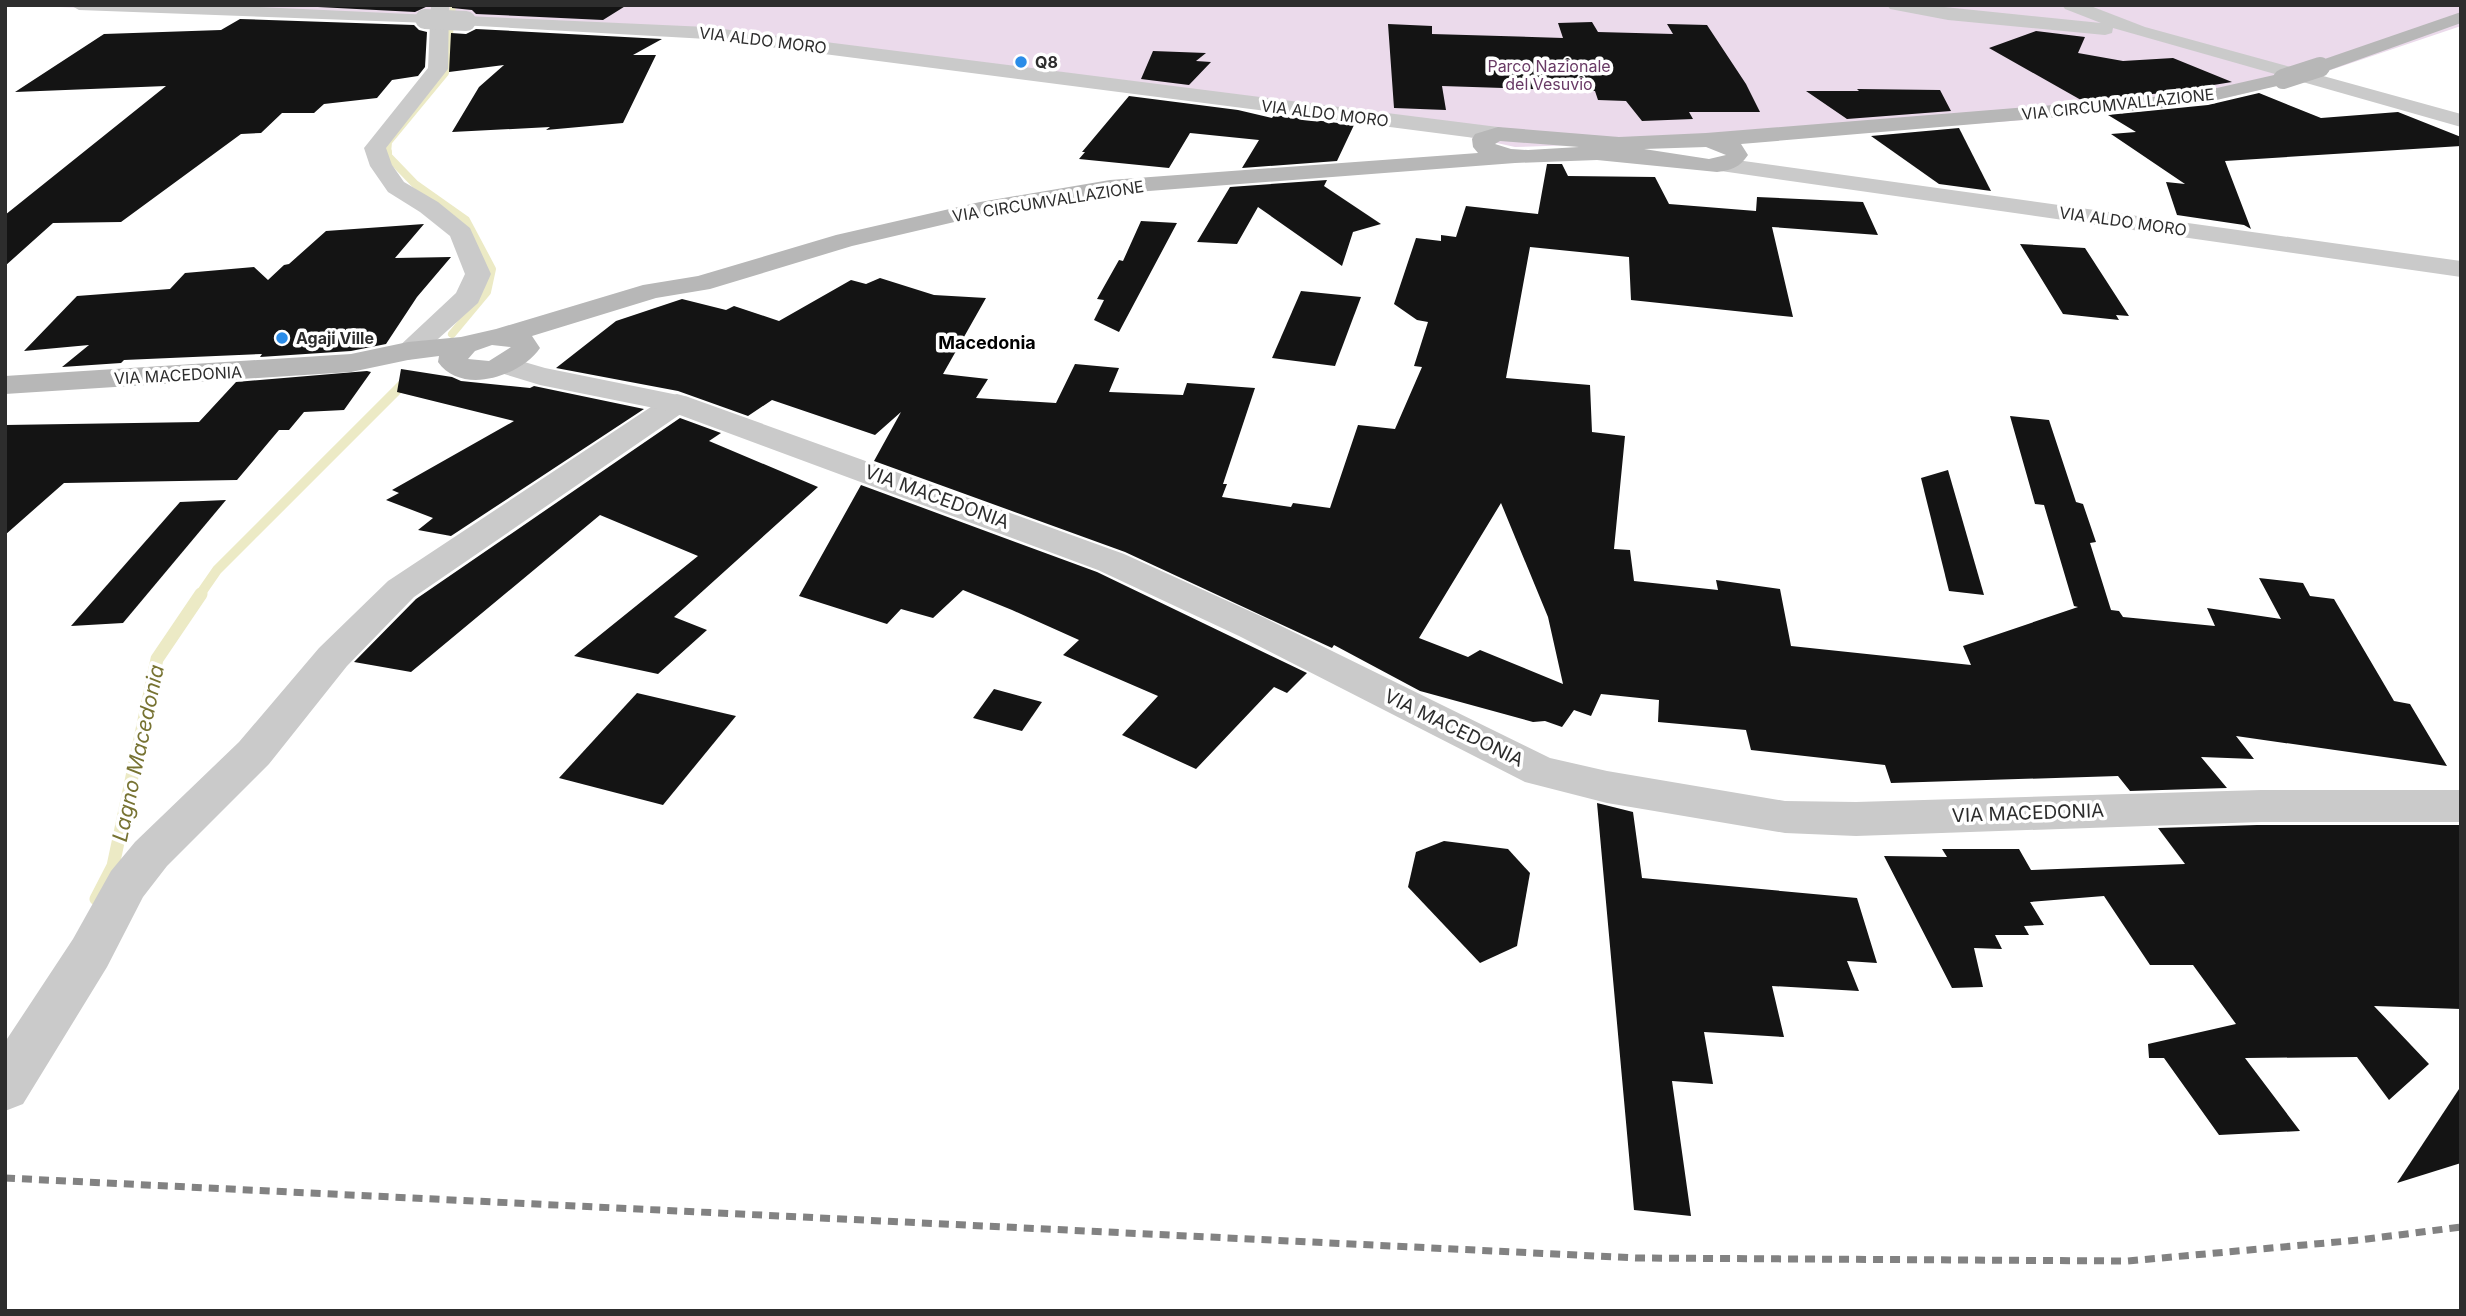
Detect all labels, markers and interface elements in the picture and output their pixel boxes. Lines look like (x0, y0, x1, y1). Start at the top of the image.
street label: VIA ALDO MORO (698, 22, 828, 58)
place label: Q8 (1035, 52, 1058, 72)
marker: Q8 (1013, 54, 1029, 70)
park label: Parco Nazionale del Vesuvio (1487, 56, 1611, 94)
street label: VIA CIRCUMVALLAZIONE (2021, 84, 2215, 124)
street label: VIA ALDO MORO (1260, 95, 1390, 131)
street label: VIA CIRCUMVALLAZIONE (951, 176, 1145, 226)
street label: VIA ALDO MORO (2058, 202, 2188, 240)
place label: Agaji Ville (296, 328, 374, 348)
marker: Agaji Ville (274, 330, 290, 346)
district label: Macedonia (938, 332, 1036, 353)
street label: VIA MACEDONIA (113, 362, 243, 388)
street label: VIA MACEDONIA (861, 460, 1013, 534)
water label: Lagno Macedonia (107, 662, 169, 844)
street label: VIA MACEDONIA (1380, 684, 1528, 772)
street label: VIA MACEDONIA (1951, 799, 2105, 827)

